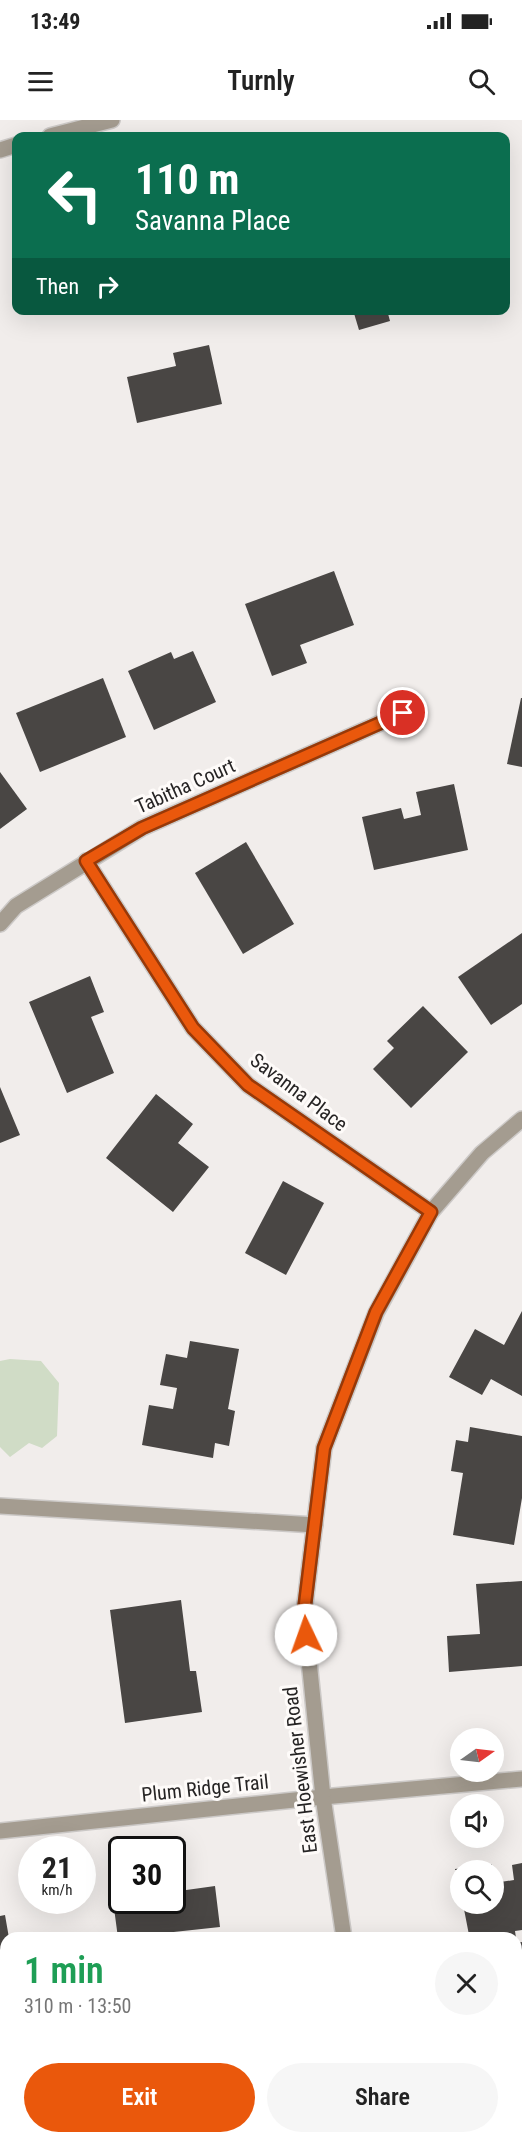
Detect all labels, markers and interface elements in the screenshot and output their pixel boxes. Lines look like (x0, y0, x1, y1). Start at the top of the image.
text: 13:49 (30, 9, 81, 34)
icon: menu (24, 65, 57, 98)
text: Turnly (227, 65, 295, 97)
icon: search (465, 65, 498, 98)
text: 110 m (135, 155, 240, 204)
icon: left (36, 156, 114, 234)
text: Savanna Place (135, 205, 291, 237)
icon: right (91, 270, 124, 303)
text: Then (36, 274, 79, 299)
pin (377, 687, 428, 738)
icon: arrive (386, 696, 419, 729)
street label: Tabitha Court (131, 753, 239, 819)
street label: Savanna Place (246, 1048, 352, 1136)
position arrow (274, 1603, 338, 1667)
street label: East Hoewisher Road (278, 1685, 322, 1855)
north arrow (450, 1728, 504, 1782)
map controls (450, 1728, 504, 1914)
street label: Plum Ridge Trail (140, 1769, 270, 1807)
button: sound (450, 1794, 504, 1848)
speed limit sign: 30 (108, 1836, 186, 1914)
text: 21 (42, 1850, 72, 1885)
button: search (450, 1860, 504, 1914)
text: km/h (42, 1881, 72, 1899)
text: 1 min (24, 1950, 104, 1992)
button: close (435, 1952, 498, 2015)
text: 310 m · 13:50 (24, 1994, 131, 2018)
button: Exit (24, 2063, 255, 2132)
button: Share (267, 2063, 498, 2132)

